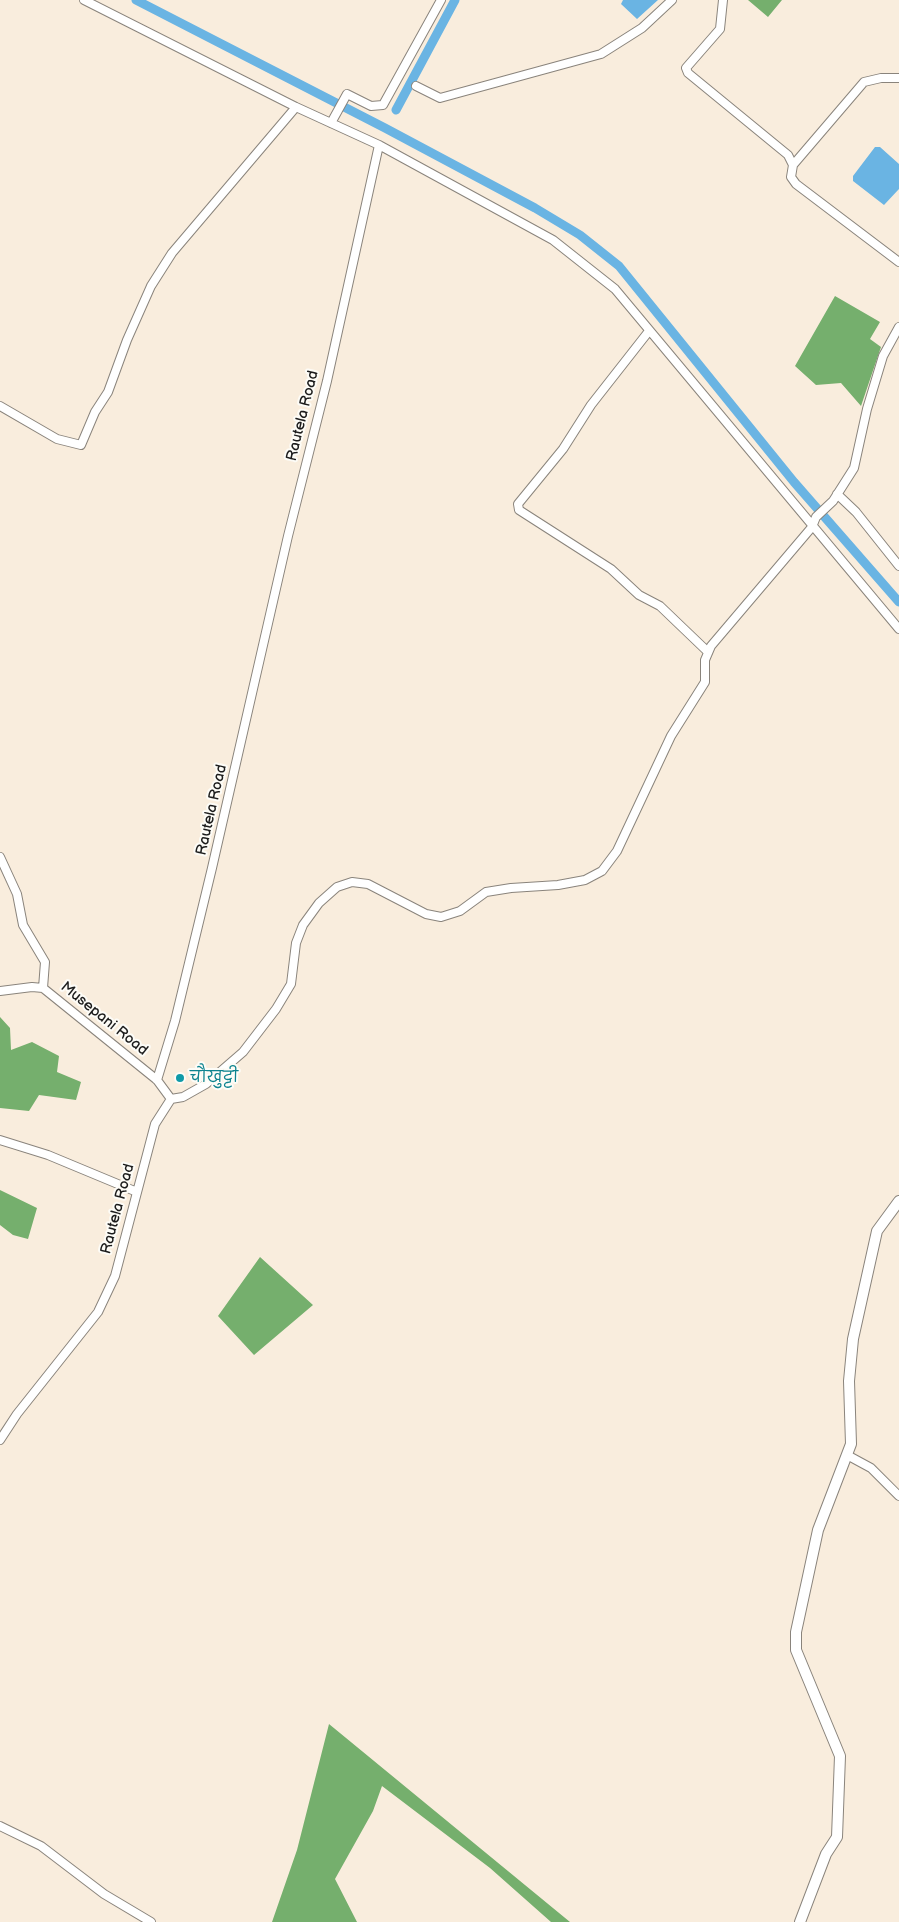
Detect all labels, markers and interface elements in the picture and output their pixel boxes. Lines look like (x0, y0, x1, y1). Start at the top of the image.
street label: Rautela Road (283, 369, 323, 463)
street label: Rautela Road (193, 763, 231, 857)
street label: Musepani Road (57, 978, 151, 1060)
place label: चौखुट्टी (190, 1069, 238, 1087)
marker: चौखुट्टी (174, 1072, 186, 1084)
street label: Rautela Road (97, 1162, 139, 1256)

